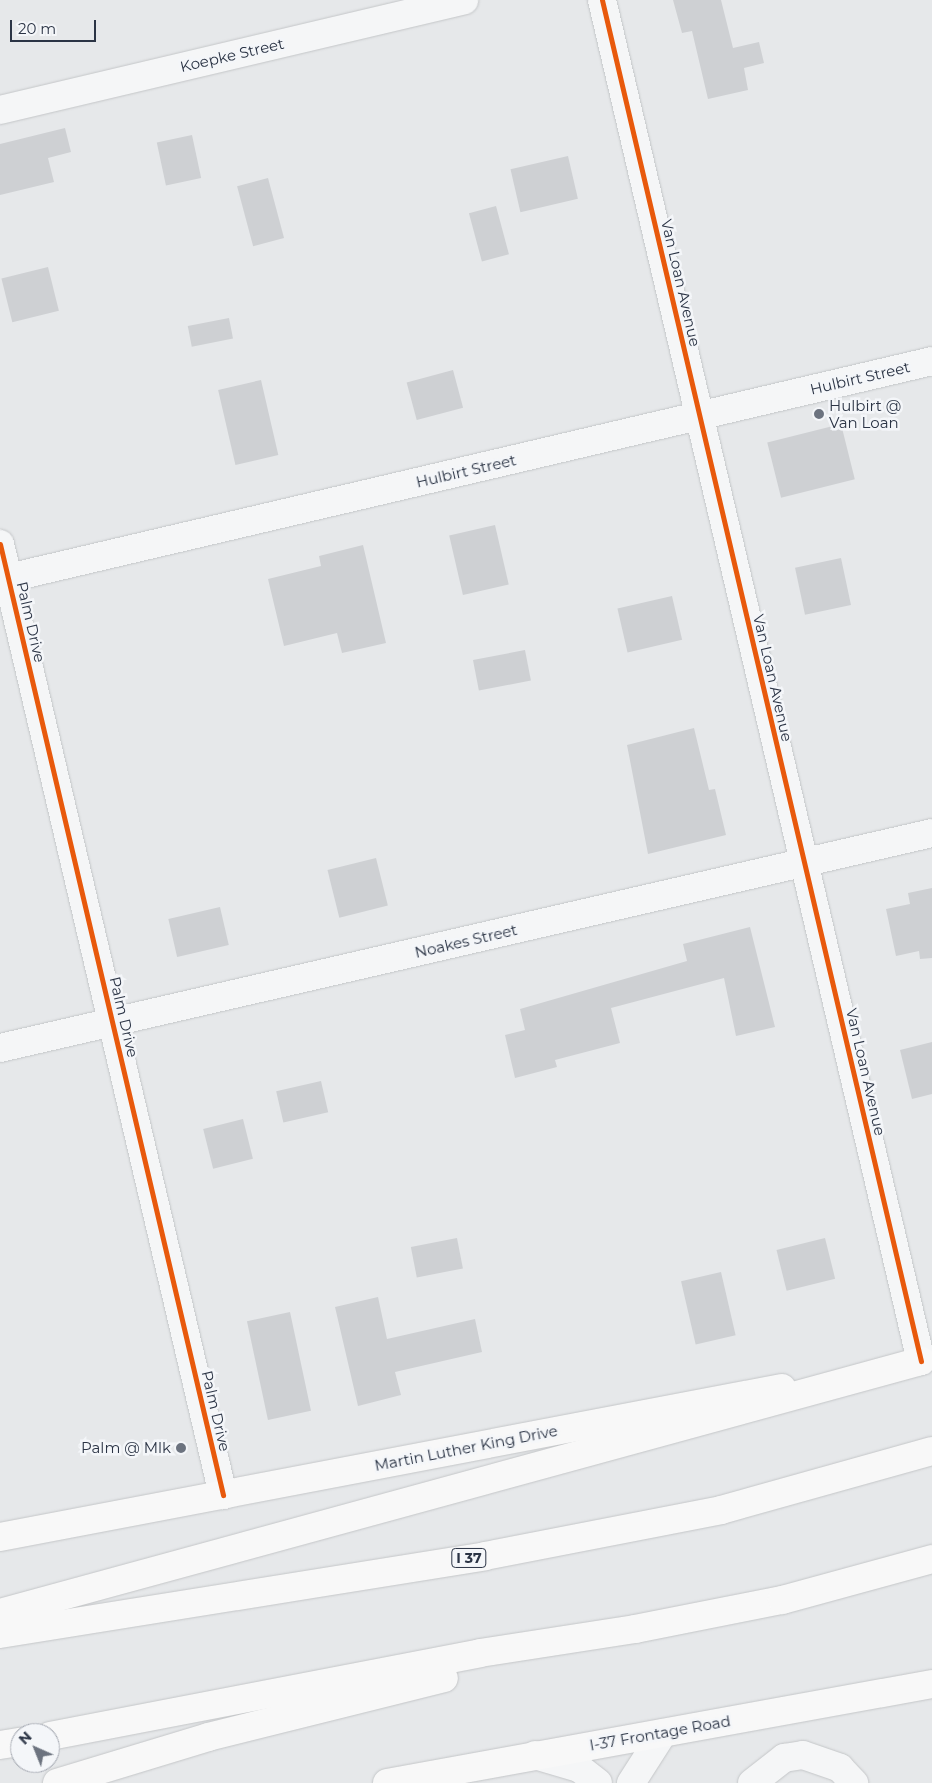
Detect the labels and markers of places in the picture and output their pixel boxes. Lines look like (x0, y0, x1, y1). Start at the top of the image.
place label: Hulbirt @ Van Loan (829, 396, 901, 431)
marker: Hulbirt @ Van Loan (813, 408, 825, 420)
place label: Palm @ Mlk (81, 1439, 171, 1457)
marker: Palm @ Mlk (175, 1442, 187, 1454)

